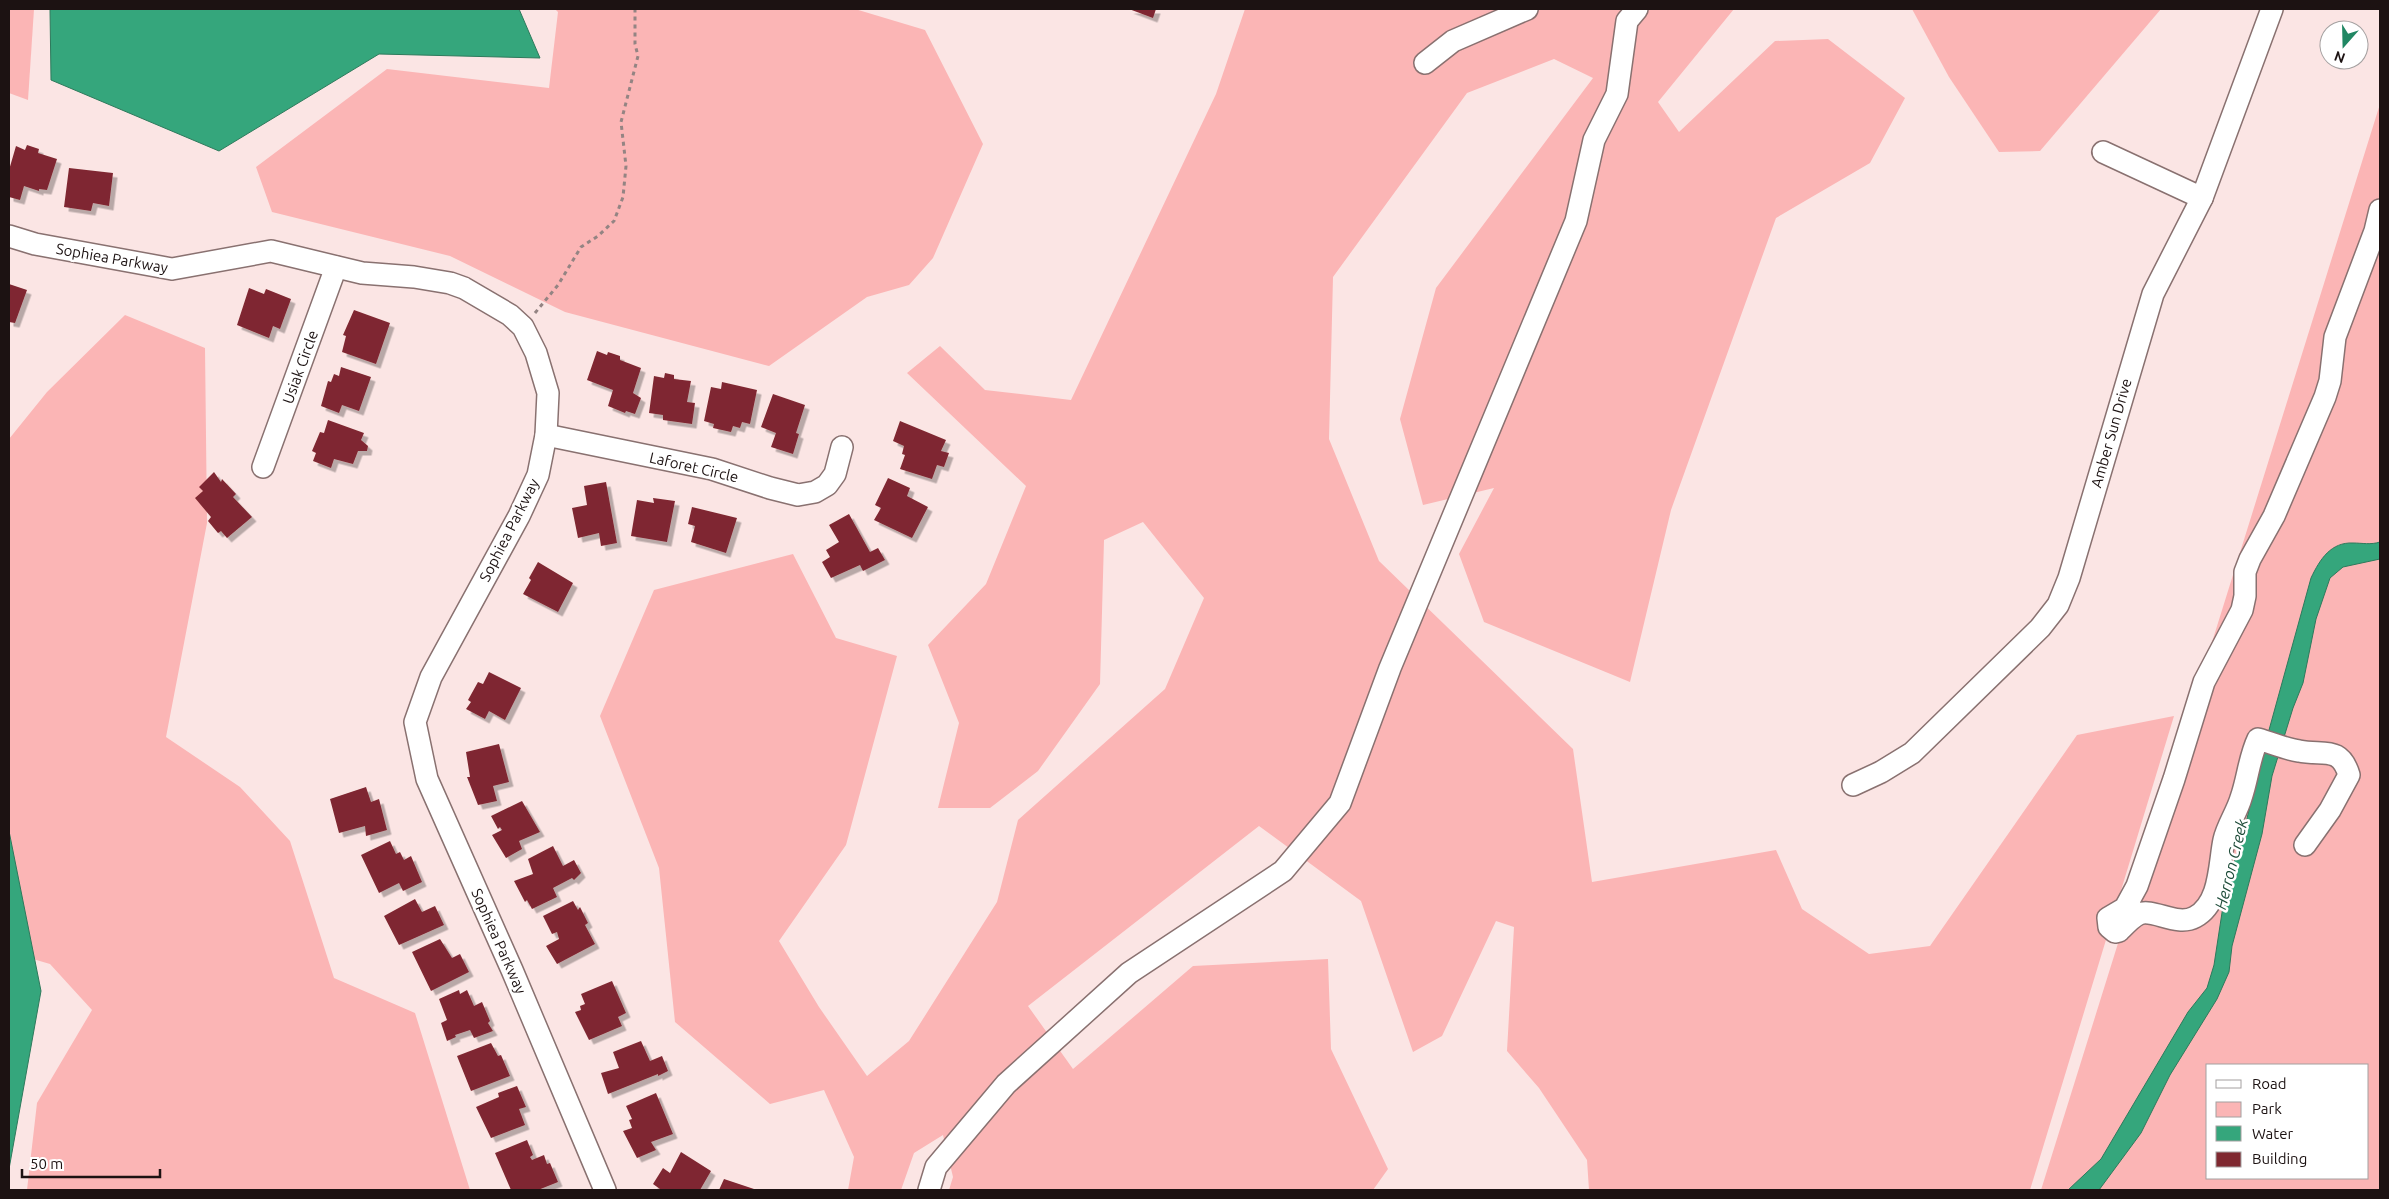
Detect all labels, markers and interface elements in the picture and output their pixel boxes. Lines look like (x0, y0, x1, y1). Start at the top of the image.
north arrow (2319, 20, 2369, 70)
text: N (2332, 48, 2347, 67)
street label: Sophiea Parkway (55, 240, 169, 276)
street label: Usiak Circle (279, 328, 321, 406)
street label: Amber Sun Drive (2087, 376, 2135, 490)
street label: Laforet Circle (648, 449, 740, 485)
street label: Sophiea Parkway (476, 476, 542, 584)
water label: Herron Creek (2211, 816, 2251, 911)
street label: Sophiea Parkway (468, 886, 530, 996)
legend (2206, 1064, 2369, 1179)
text: Road (2252, 1075, 2287, 1092)
text: Park (2252, 1100, 2282, 1117)
text: Water (2252, 1125, 2293, 1142)
scale bar (22, 1146, 160, 1178)
text: Building (2252, 1150, 2307, 1167)
text: 50 m (30, 1155, 63, 1172)

